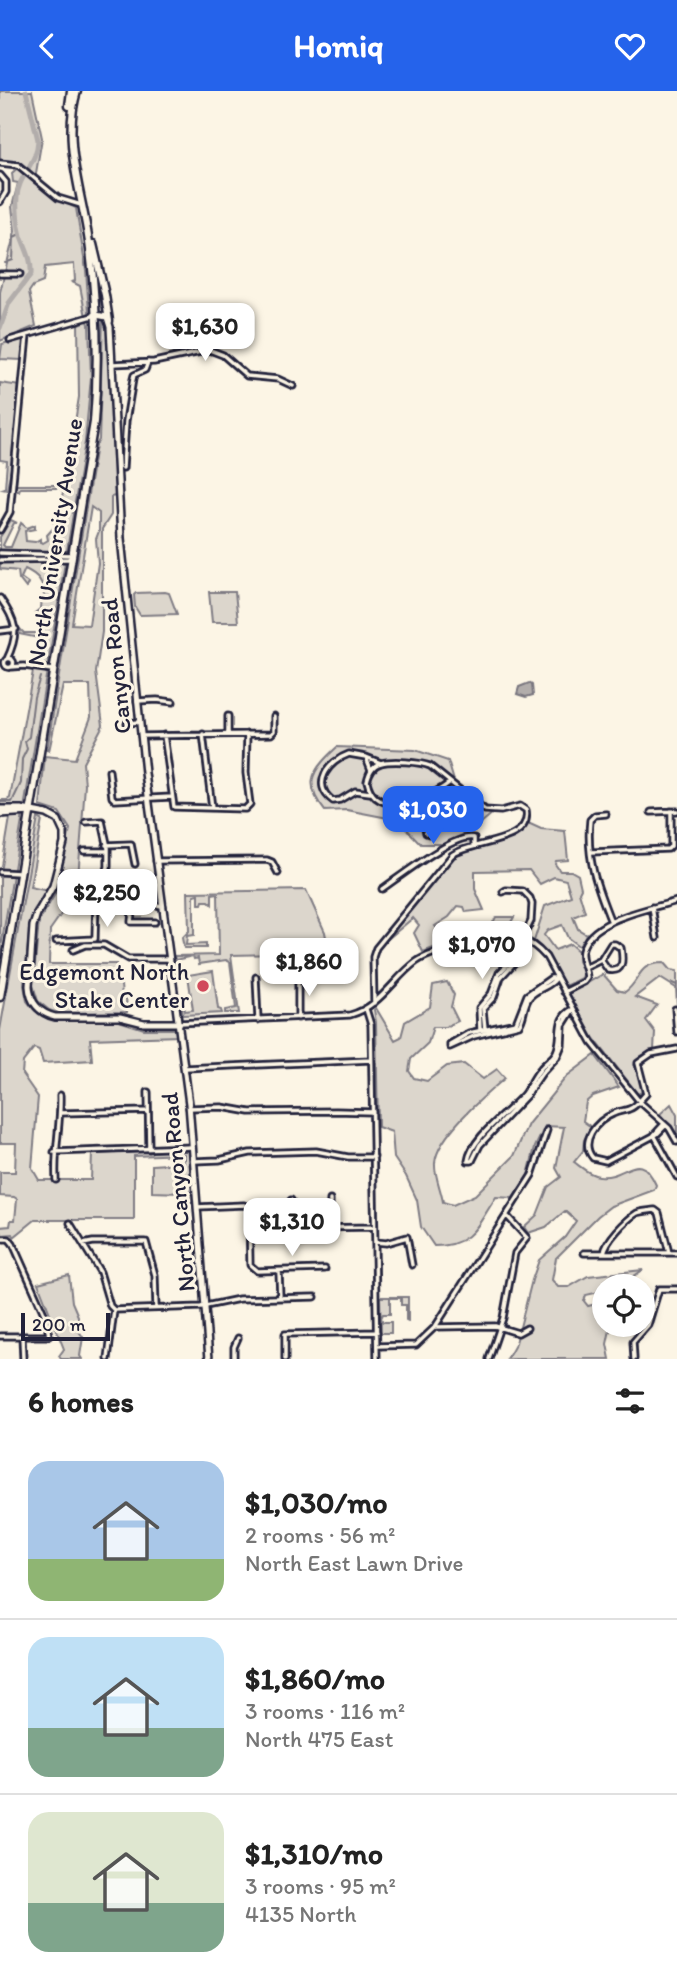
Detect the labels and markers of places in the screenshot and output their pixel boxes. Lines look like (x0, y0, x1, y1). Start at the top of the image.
pin: $1,630 (148, 303, 262, 363)
pin: $1,030 (376, 787, 490, 846)
pin: $2,250 (50, 869, 164, 929)
pin: $1,070 (425, 921, 539, 981)
pin: $1,860 (252, 939, 366, 998)
place label: Edgemont North Stake Center (19, 957, 189, 1014)
marker: Edgemont North Stake Center (195, 978, 211, 994)
pin: $1,310 (235, 1199, 349, 1258)

